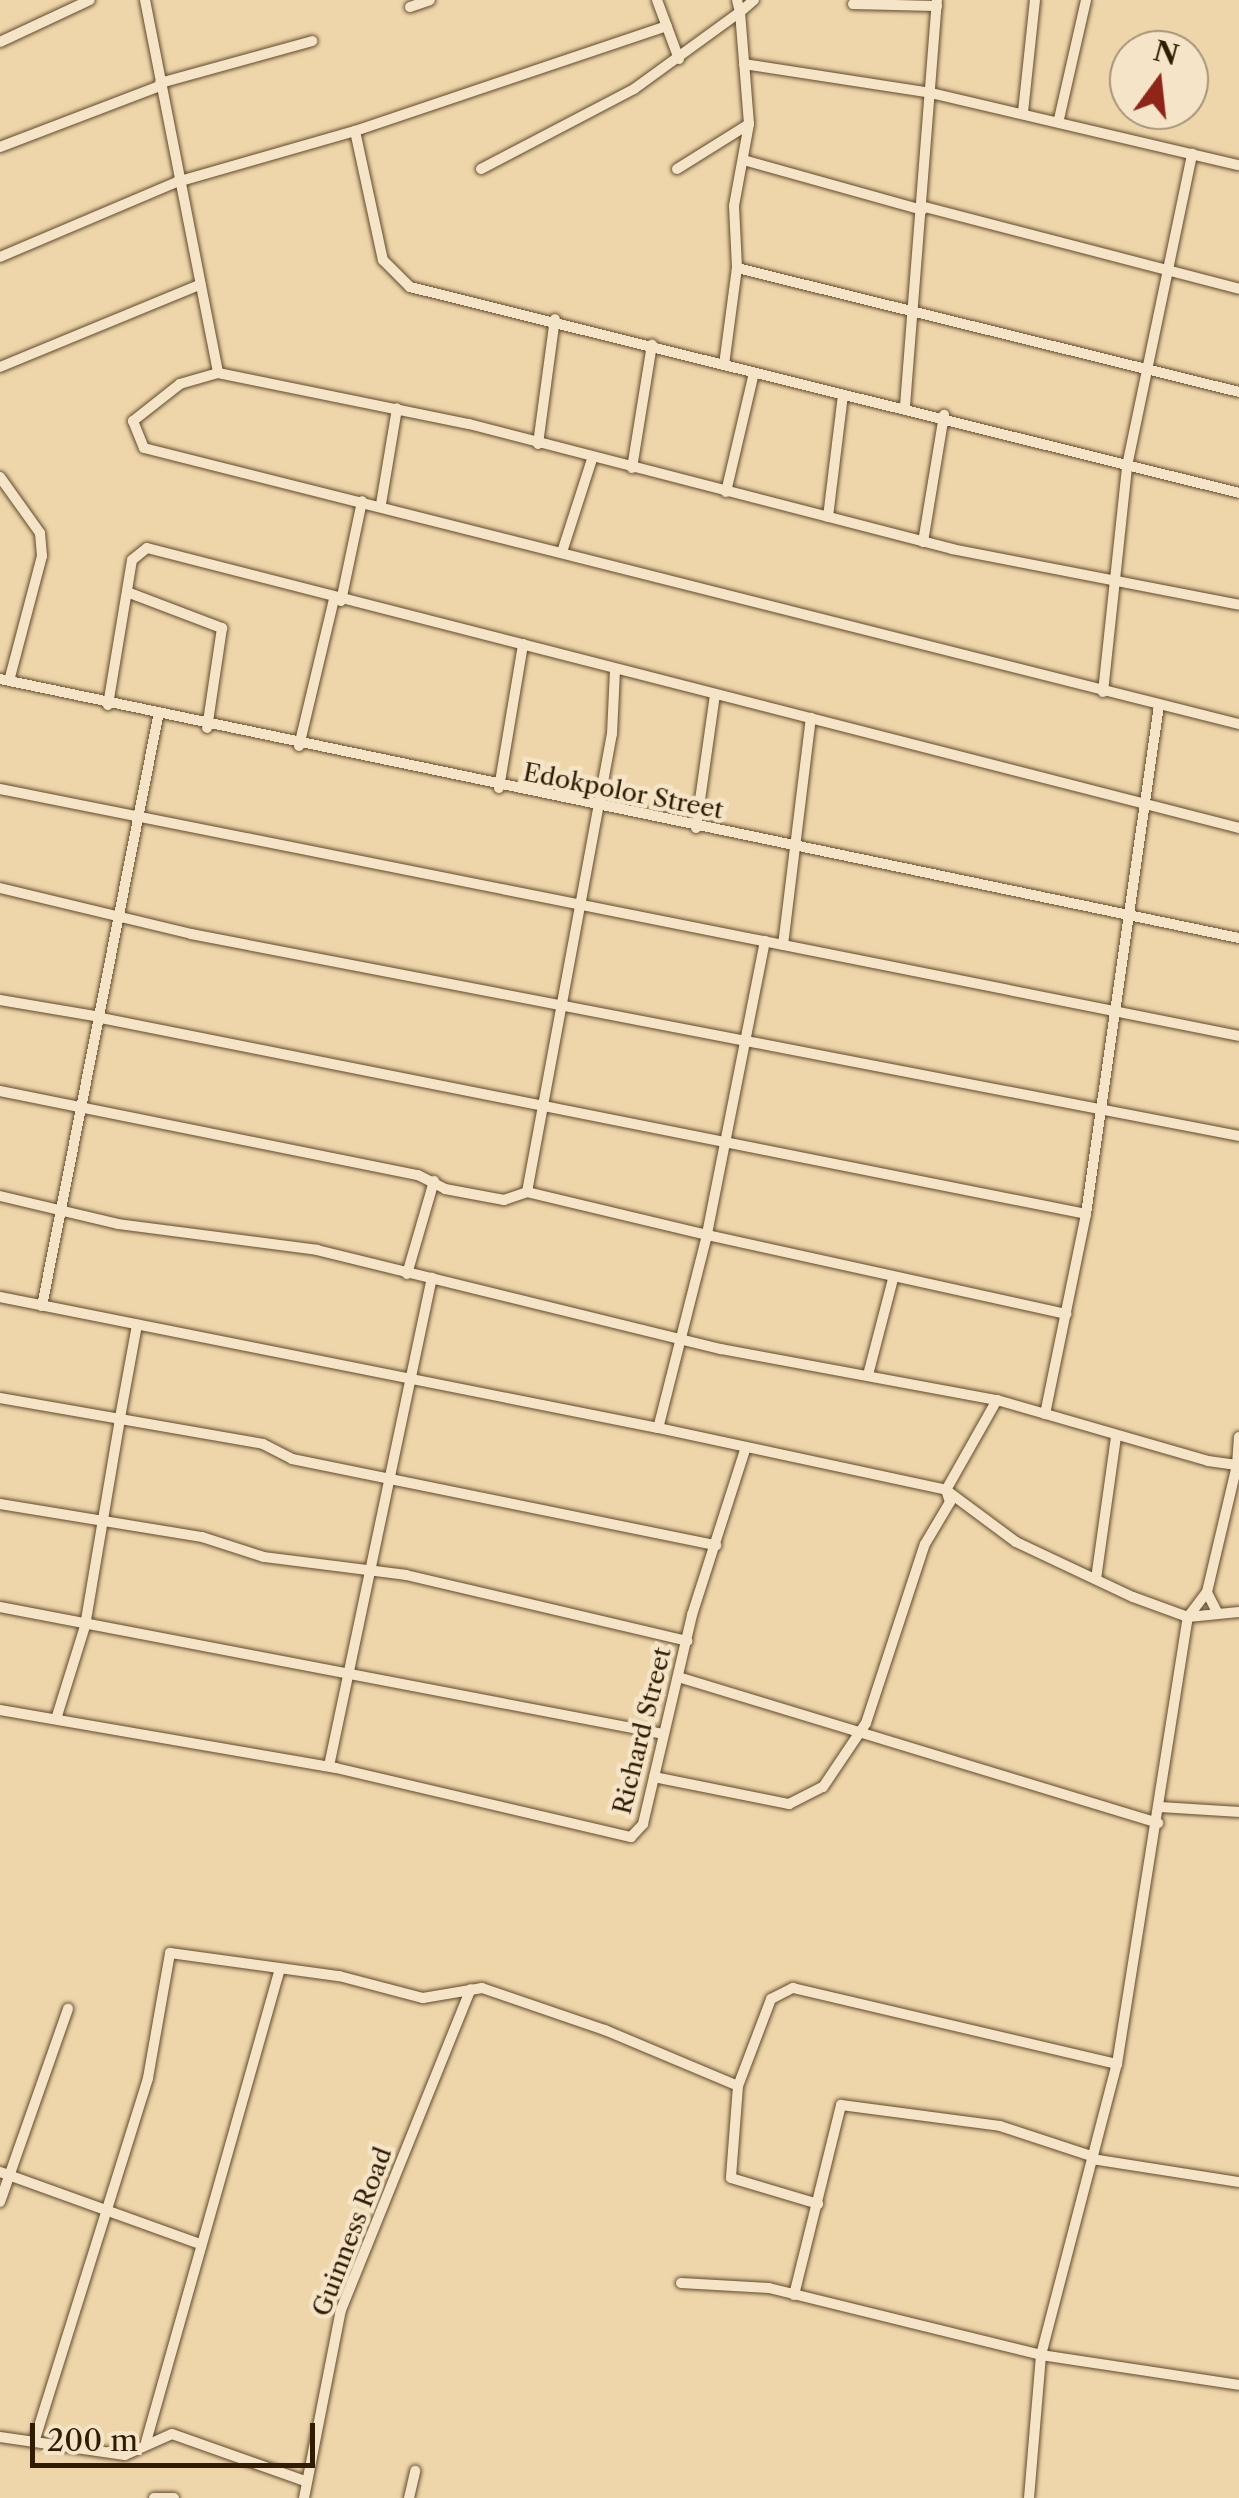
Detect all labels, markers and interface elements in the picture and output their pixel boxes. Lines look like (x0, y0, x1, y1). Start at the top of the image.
north arrow (1109, 30, 1209, 130)
text: N (1150, 33, 1182, 73)
street label: Edokpolor Street (520, 758, 726, 826)
street label: Richard Street (608, 1645, 678, 1817)
street label: Guinness Road (307, 2143, 399, 2321)
scale bar (35, 2403, 320, 2465)
text: 200 m (47, 2422, 138, 2459)

